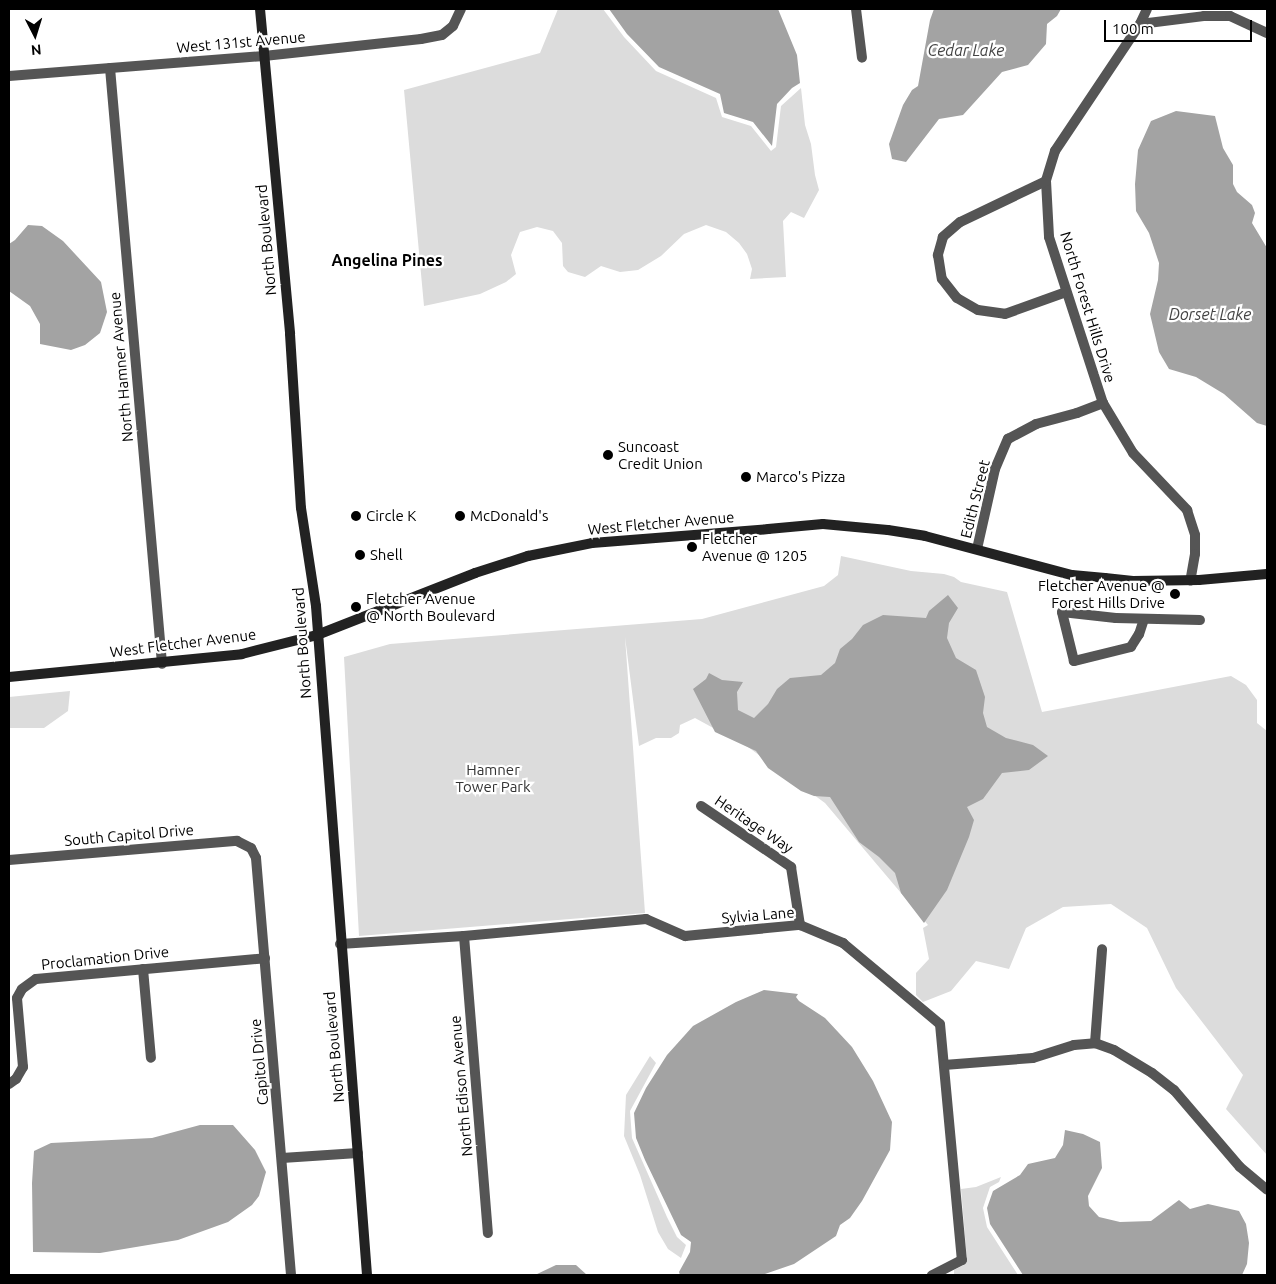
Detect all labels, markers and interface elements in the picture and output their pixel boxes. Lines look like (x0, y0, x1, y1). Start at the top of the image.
north arrow (10, 10, 60, 60)
scale bar (1106, 10, 1254, 42)
text: 100 m (1112, 20, 1154, 37)
street label: West 131st Avenue (176, 27, 306, 57)
water label: Cedar Lake (928, 40, 1004, 60)
text: N (30, 42, 42, 58)
street label: North Boulevard (252, 184, 280, 296)
street label: North Forest Hills Drive (1056, 229, 1120, 385)
district label: Angelina Pines (331, 250, 443, 270)
street label: North Hamner Avenue (105, 291, 137, 443)
water label: Dorset Lake (1169, 304, 1251, 324)
place label: Suncoast Credit Union (618, 437, 703, 472)
marker: Suncoast Credit Union (602, 449, 614, 461)
street label: Edith Street (957, 458, 993, 540)
place label: Marco's Pizza (756, 468, 845, 486)
marker: Marco's Pizza (740, 471, 752, 483)
place label: Circle K (366, 507, 416, 525)
place label: McDonald's (470, 507, 548, 525)
street label: West Fletcher Avenue (587, 508, 735, 538)
marker: Circle K (350, 510, 362, 522)
marker: McDonald's (454, 510, 466, 522)
place label: Fletcher Avenue @ 1205 (702, 529, 807, 564)
marker: Fletcher Avenue @ 1205 (686, 541, 698, 553)
place label: Shell (370, 546, 403, 564)
marker: Shell (354, 549, 366, 561)
place label: Fletcher Avenue @ Forest Hills Drive (1038, 576, 1165, 611)
street label: North Boulevard (289, 587, 315, 699)
marker: Fletcher Avenue @ Forest Hills Drive (1169, 588, 1181, 600)
place label: Fletcher Avenue @ North Boulevard (366, 589, 495, 624)
marker: Fletcher Avenue @ North Boulevard (350, 601, 362, 613)
street label: West Fletcher Avenue (109, 625, 257, 661)
park label: Hamner Tower Park (455, 760, 531, 795)
street label: Heritage Way (711, 791, 797, 857)
street label: South Capitol Drive (64, 820, 194, 850)
street label: Sylvia Lane (721, 903, 795, 927)
street label: Proclamation Drive (40, 942, 170, 974)
street label: North Boulevard (320, 991, 348, 1103)
street label: North Edison Avenue (446, 1015, 476, 1157)
street label: Capitol Drive (246, 1018, 272, 1106)

